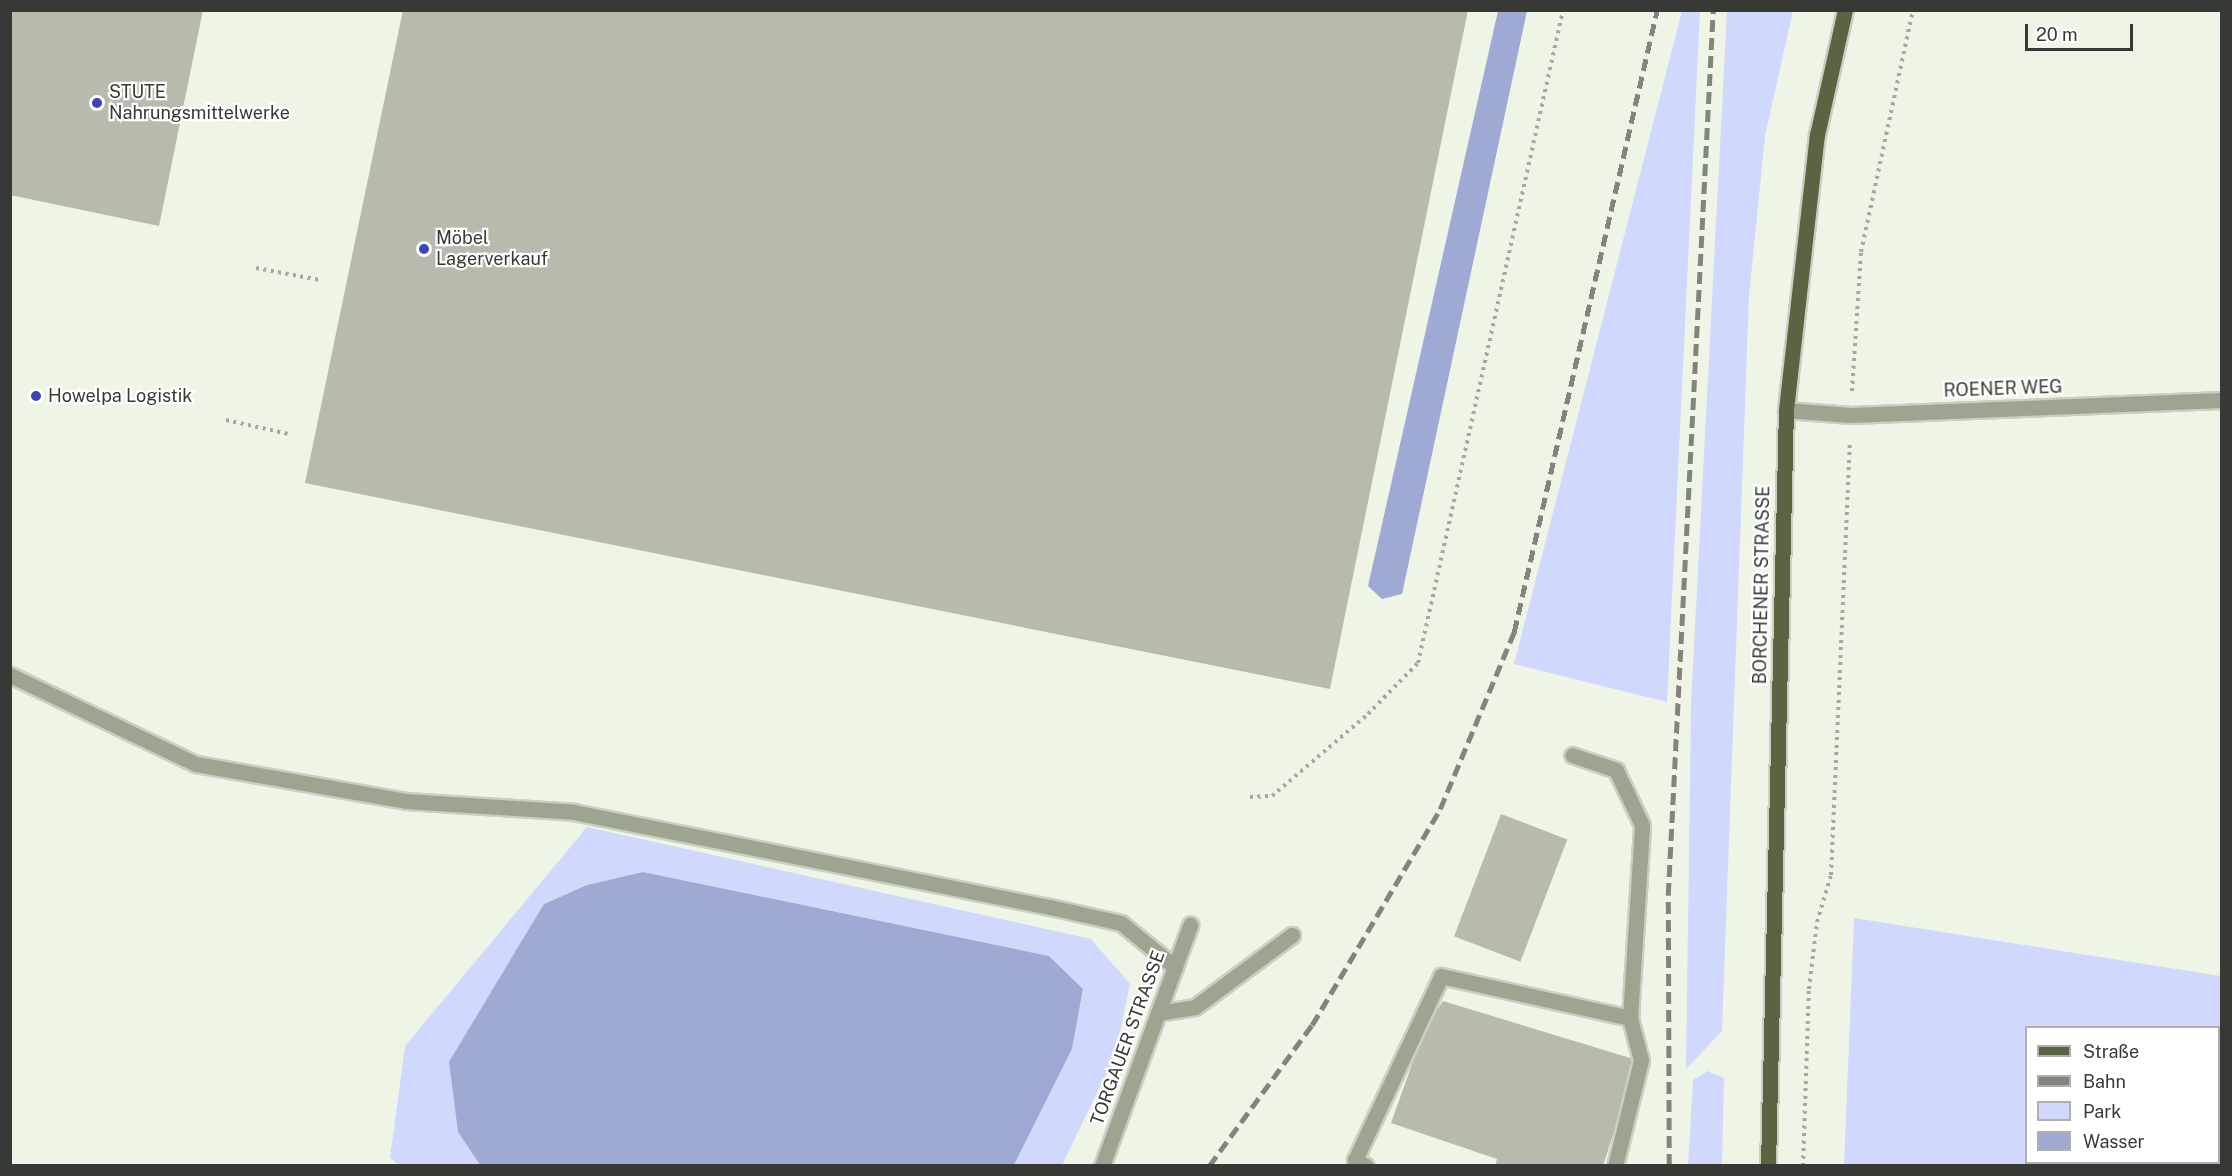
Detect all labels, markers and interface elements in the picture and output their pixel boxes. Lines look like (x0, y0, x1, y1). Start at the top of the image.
scale bar (2028, 12, 2136, 50)
text: 20 m (2036, 24, 2078, 45)
place label: STUTE Nahrungsmittelwerke (109, 82, 290, 124)
marker: STUTE Nahrungsmittelwerke (90, 96, 104, 110)
place label: Möbel Lagerverkauf (436, 228, 548, 270)
marker: Möbel Lagerverkauf (417, 242, 431, 256)
street label: ROENER WEG (1943, 376, 2063, 402)
place label: Howelpa Logistik (48, 385, 192, 407)
marker: Howelpa Logistik (29, 389, 43, 403)
street label: BORCHENER STRASSE (1749, 486, 1775, 684)
street label: TORGAUER STRASSE (1086, 948, 1170, 1128)
legend (2025, 1026, 2220, 1164)
text: Straße (2083, 1041, 2139, 1062)
text: Bahn (2083, 1071, 2126, 1092)
text: Park (2083, 1101, 2121, 1122)
text: Wasser (2083, 1131, 2145, 1152)

